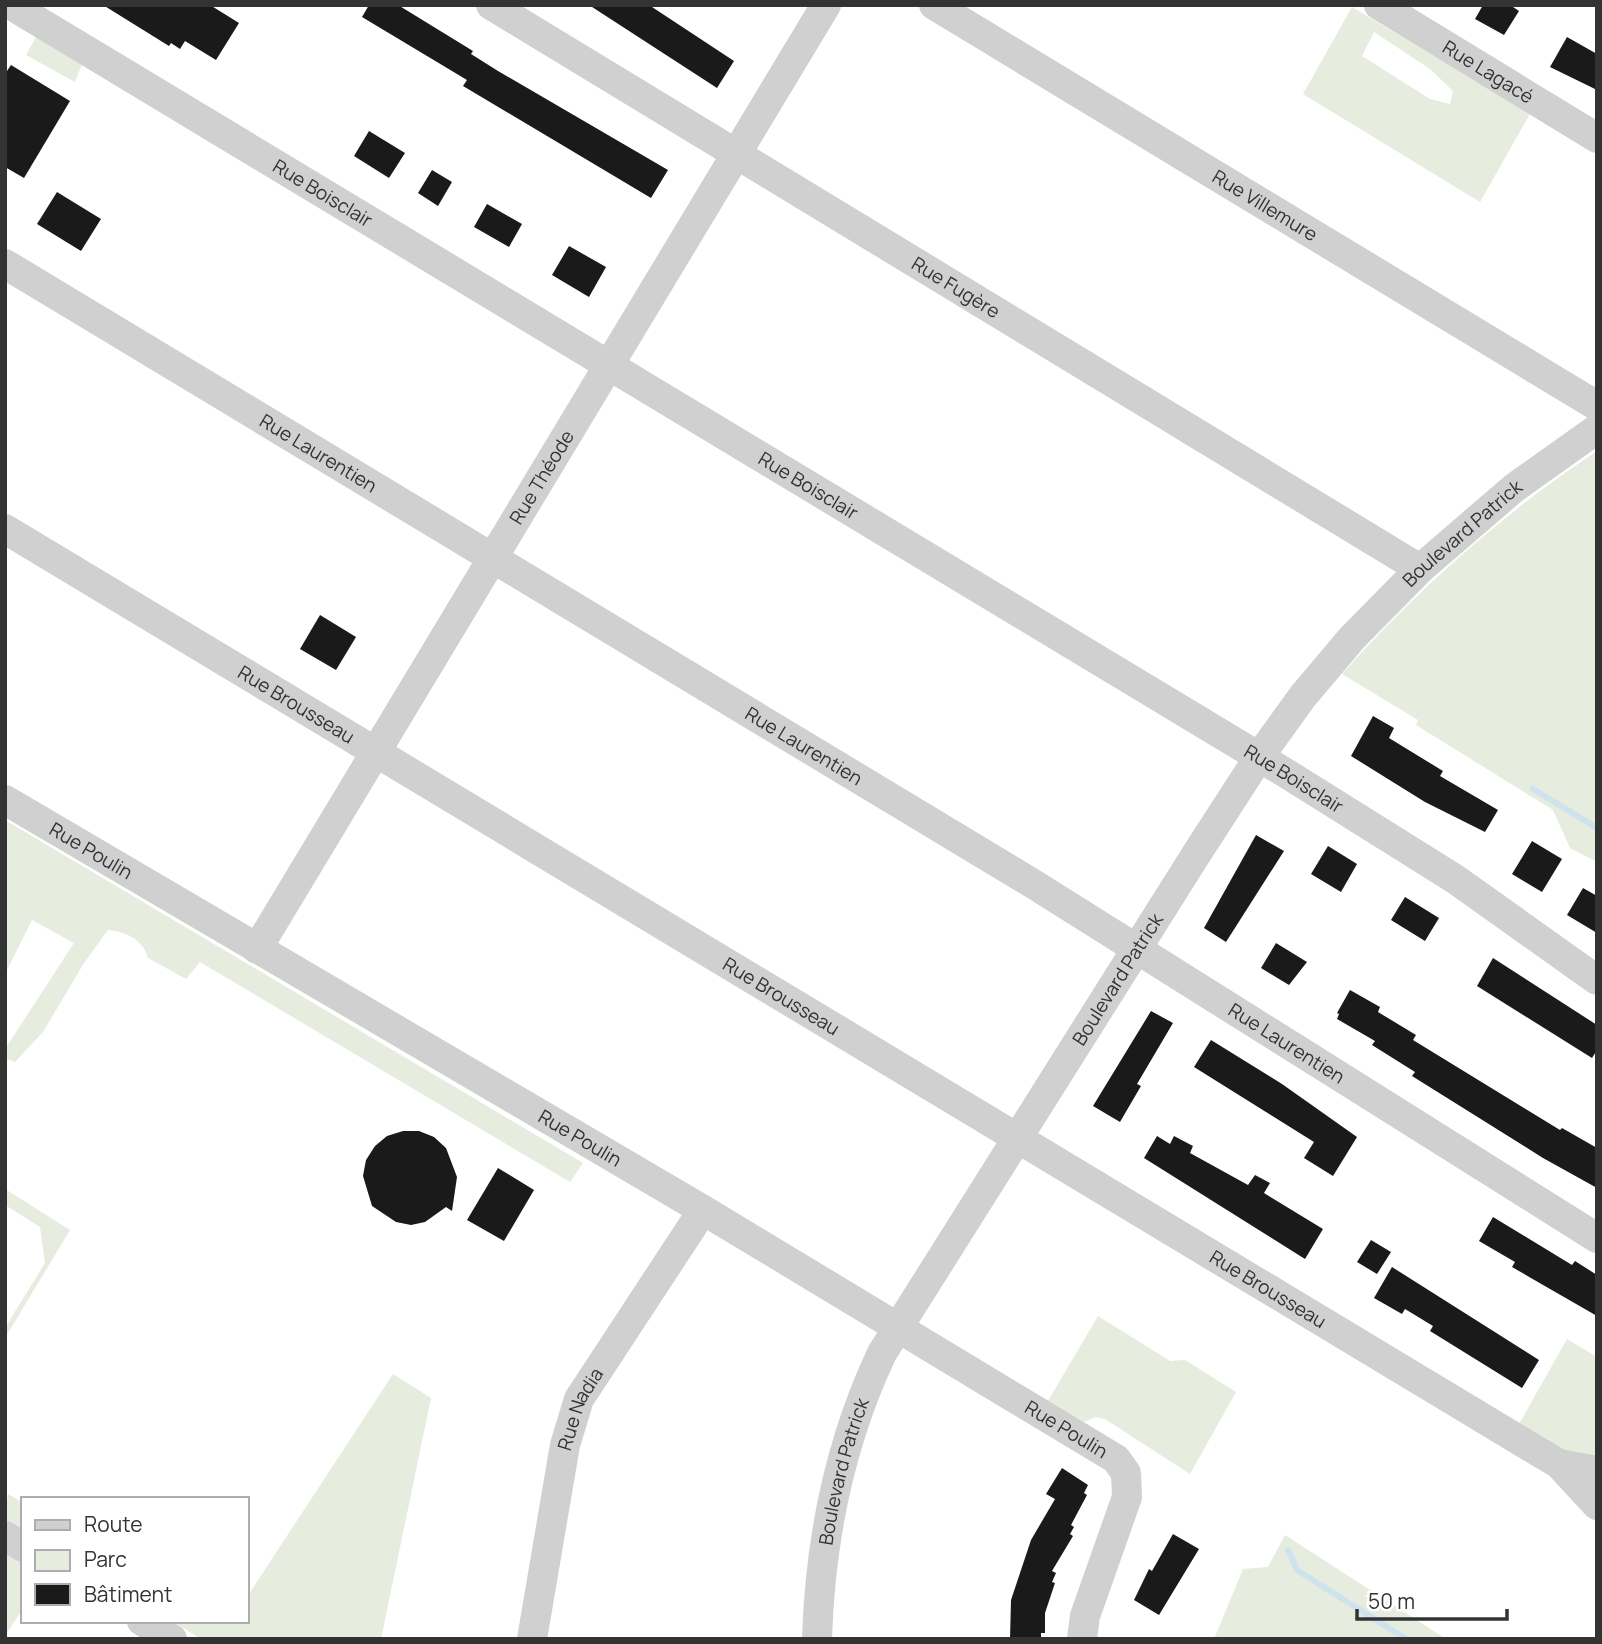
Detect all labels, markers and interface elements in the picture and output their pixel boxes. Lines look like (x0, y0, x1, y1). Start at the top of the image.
street label: Rue Lagacé (1438, 34, 1539, 109)
street label: Rue Boisclair (268, 153, 378, 233)
street label: Rue Villemure (1208, 163, 1323, 247)
street label: Rue Fugère (907, 250, 1005, 324)
street label: Rue Laurentien (255, 408, 382, 498)
street label: Rue Théode (503, 425, 580, 529)
street label: Rue Boisclair (754, 445, 863, 526)
street label: Boulevard Patrick (1397, 473, 1528, 593)
street label: Rue Brousseau (233, 659, 360, 749)
street label: Rue Laurentien (740, 700, 868, 791)
street label: Rue Boisclair (1239, 738, 1349, 819)
street label: Rue Poulin (45, 816, 138, 885)
street label: Boulevard Patrick (1066, 908, 1169, 1050)
street label: Rue Brousseau (718, 951, 844, 1041)
street label: Rue Laurentien (1224, 997, 1350, 1089)
street label: Rue Poulin (534, 1103, 627, 1172)
street label: Rue Brousseau (1205, 1244, 1331, 1334)
street label: Rue Nadia (551, 1362, 609, 1453)
street label: Boulevard Patrick (812, 1394, 875, 1547)
street label: Rue Poulin (1020, 1394, 1113, 1464)
legend (21, 1497, 248, 1623)
text: Route (84, 1510, 142, 1538)
text: Parc (84, 1545, 127, 1573)
scale bar (1357, 1578, 1508, 1622)
text: Bâtiment (84, 1580, 172, 1608)
text: 50 m (1368, 1587, 1415, 1615)

